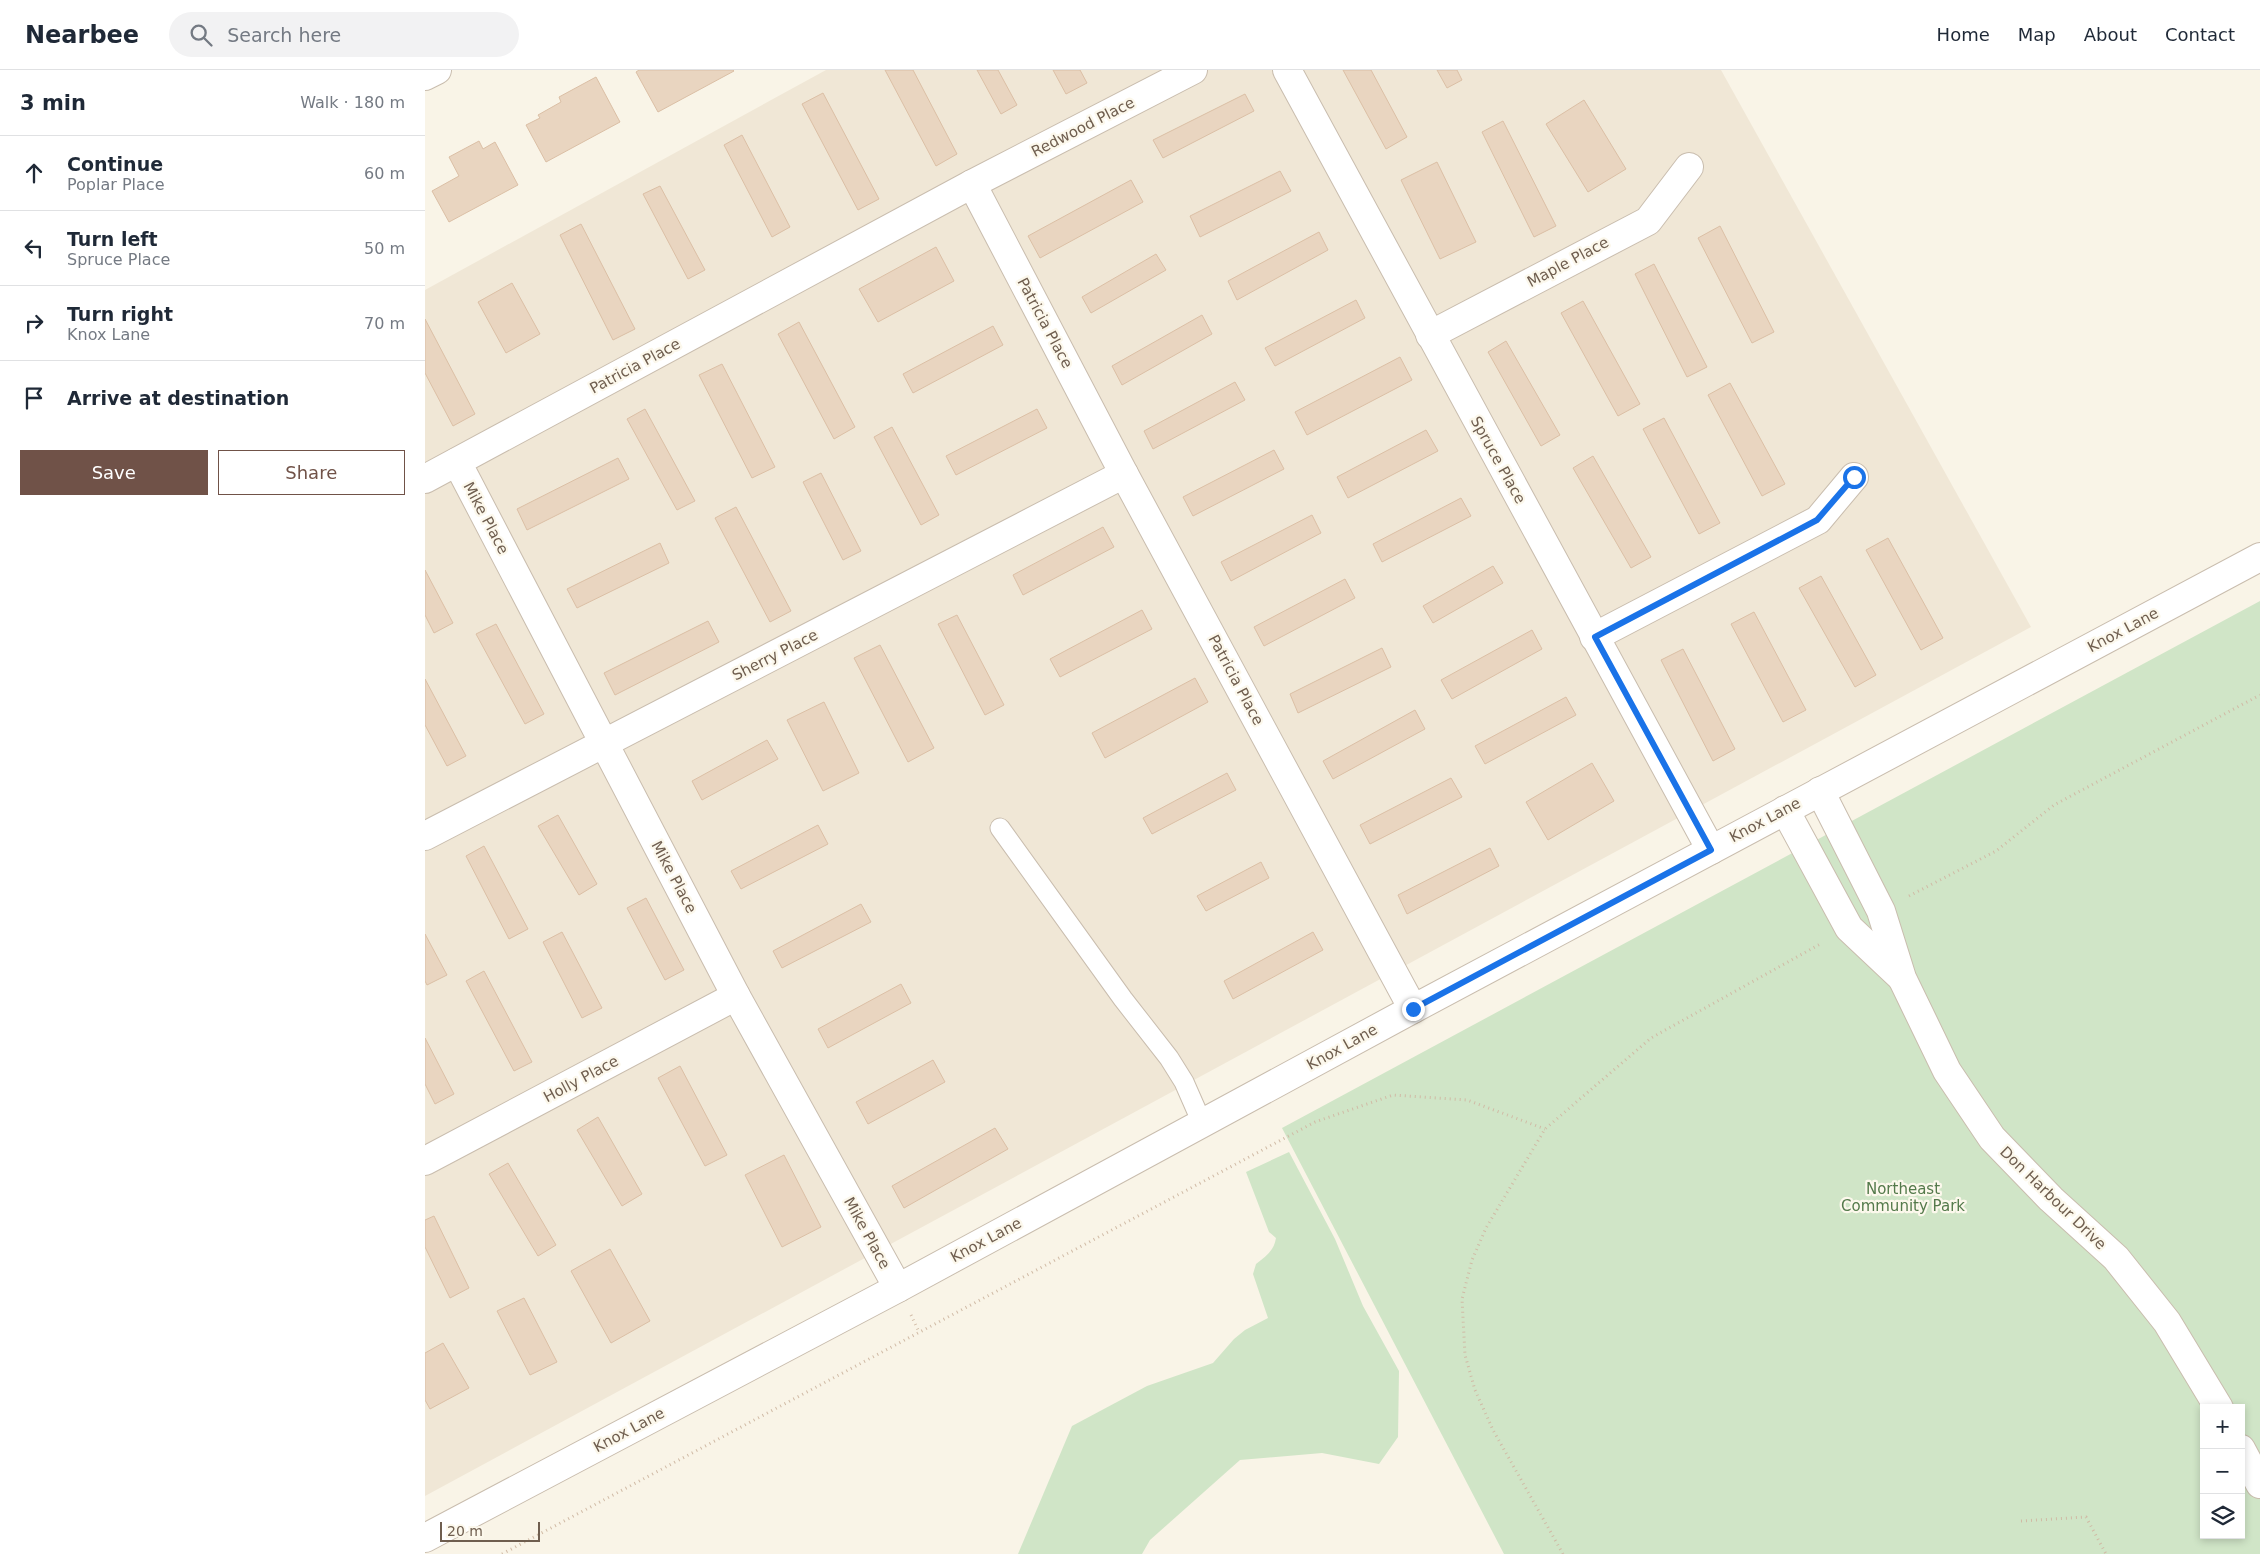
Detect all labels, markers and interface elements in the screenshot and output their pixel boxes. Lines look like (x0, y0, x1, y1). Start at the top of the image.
search box (169, 12, 519, 57)
text: Nearbee (25, 21, 139, 49)
icon: search (187, 21, 215, 49)
text: Search here (227, 24, 341, 46)
text: Home (1937, 24, 1990, 45)
text: Map (2018, 24, 2056, 45)
text: About (2084, 24, 2137, 45)
text: Contact (2165, 24, 2235, 45)
text: 3 min (20, 91, 86, 115)
text: Walk · 180 m (300, 93, 405, 112)
street label: Redwood Place (1028, 93, 1138, 161)
text: Continue (67, 153, 163, 175)
icon: ahead (20, 159, 48, 187)
text: 60 m (364, 164, 405, 183)
text: Poplar Place (67, 175, 164, 194)
text: Turn left (67, 228, 158, 250)
street label: Maple Place (1524, 233, 1612, 291)
icon: left (20, 234, 48, 262)
text: 50 m (364, 239, 405, 258)
text: Spruce Place (67, 250, 170, 269)
street label: Patricia Place (1014, 275, 1076, 371)
text: Turn right (67, 303, 173, 325)
icon: right (20, 309, 48, 337)
text: 70 m (364, 314, 405, 333)
text: Knox Lane (67, 325, 150, 344)
street label: Patricia Place (587, 335, 683, 397)
icon: arrive (20, 384, 48, 412)
text: Arrive at destination (67, 387, 289, 409)
street label: Spruce Place (1467, 413, 1529, 507)
button: Save (20, 450, 208, 495)
button: Share (218, 450, 405, 495)
route start (1843, 466, 1866, 489)
street label: Mike Place (459, 479, 513, 557)
street label: Knox Lane (2084, 604, 2162, 656)
street label: Sherry Place (729, 626, 821, 684)
street label: Patricia Place (1205, 632, 1267, 728)
street label: Knox Lane (1726, 794, 1804, 846)
street label: Mike Place (647, 838, 701, 916)
route end (1402, 998, 1425, 1021)
street label: Knox Lane (1304, 1020, 1380, 1074)
street label: Holly Place (540, 1052, 622, 1106)
street label: Don Harbour Drive (1996, 1143, 2110, 1253)
park label: Northeast Community Park (1841, 1180, 1965, 1215)
street label: Mike Place (840, 1194, 894, 1272)
street label: Knox Lane (947, 1214, 1025, 1266)
street label: Knox Lane (590, 1404, 668, 1456)
map controls (2200, 1404, 2245, 1539)
button: + (2200, 1404, 2245, 1449)
button: − (2200, 1449, 2245, 1494)
button: layers (2200, 1494, 2245, 1539)
scale bar (440, 1519, 540, 1542)
text: 20 m (447, 1523, 483, 1539)

